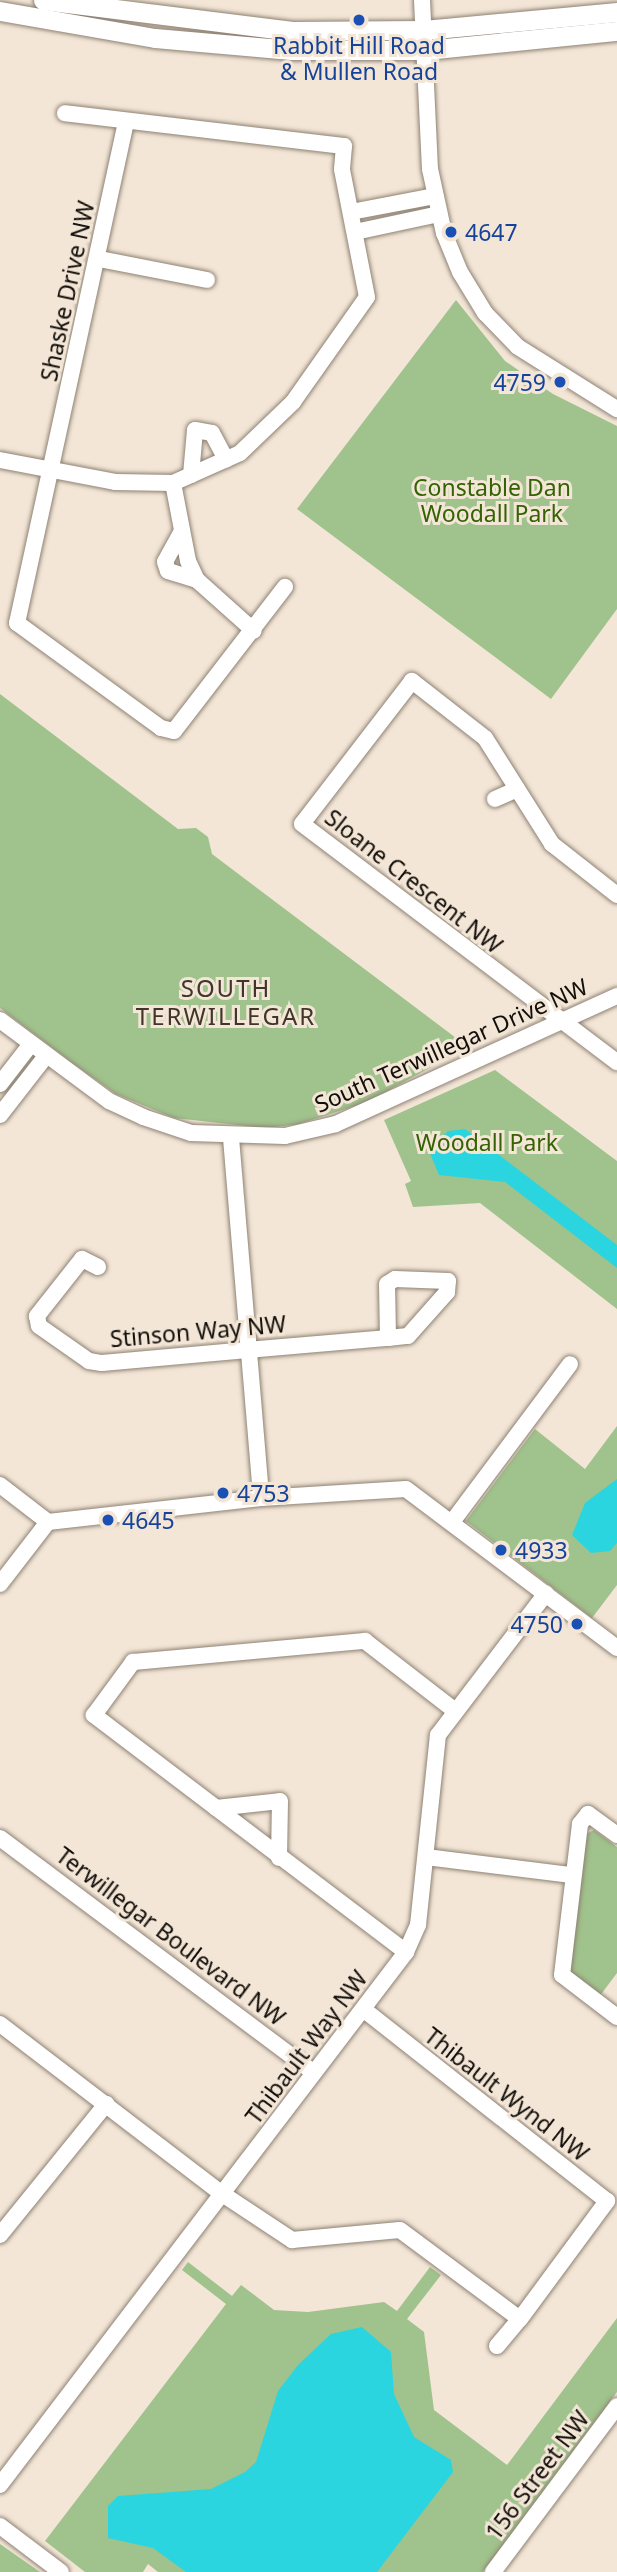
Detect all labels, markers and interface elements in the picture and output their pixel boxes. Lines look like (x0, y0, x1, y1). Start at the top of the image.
marker: Rabbit Hill Road & Mullen Road (351, 12, 367, 28)
place label: Rabbit Hill Road & Mullen Road (273, 31, 445, 85)
street label: Shaske Drive NW (34, 198, 100, 384)
place label: 4647 (465, 218, 518, 246)
marker: 4647 (443, 224, 459, 240)
place label: 4759 (493, 368, 546, 396)
marker: 4759 (552, 374, 568, 390)
park label: Constable Dan Woodall Park (413, 473, 571, 527)
street label: Sloane Crescent NW (320, 803, 508, 959)
street label: South Terwillegar Drive NW (310, 972, 592, 1118)
district label: SOUTH TERWILLEGAR (137, 974, 315, 1030)
park label: Woodall Park (416, 1128, 558, 1156)
street label: Stinson Way NW (109, 1310, 287, 1352)
place label: 4753 (237, 1479, 290, 1507)
marker: 4753 (215, 1485, 231, 1501)
place label: 4645 (122, 1506, 175, 1534)
marker: 4645 (100, 1512, 116, 1528)
place label: 4933 (515, 1536, 568, 1564)
marker: 4933 (493, 1542, 509, 1558)
place label: 4750 (510, 1610, 563, 1638)
marker: 4750 (569, 1616, 585, 1632)
street label: Terwillegar Boulevard NW (51, 1841, 291, 2031)
street label: Thibault Way NW (239, 1965, 373, 2129)
street label: Thibault Wynd NW (419, 2021, 595, 2167)
street label: 156 Street NW (479, 2405, 595, 2545)

